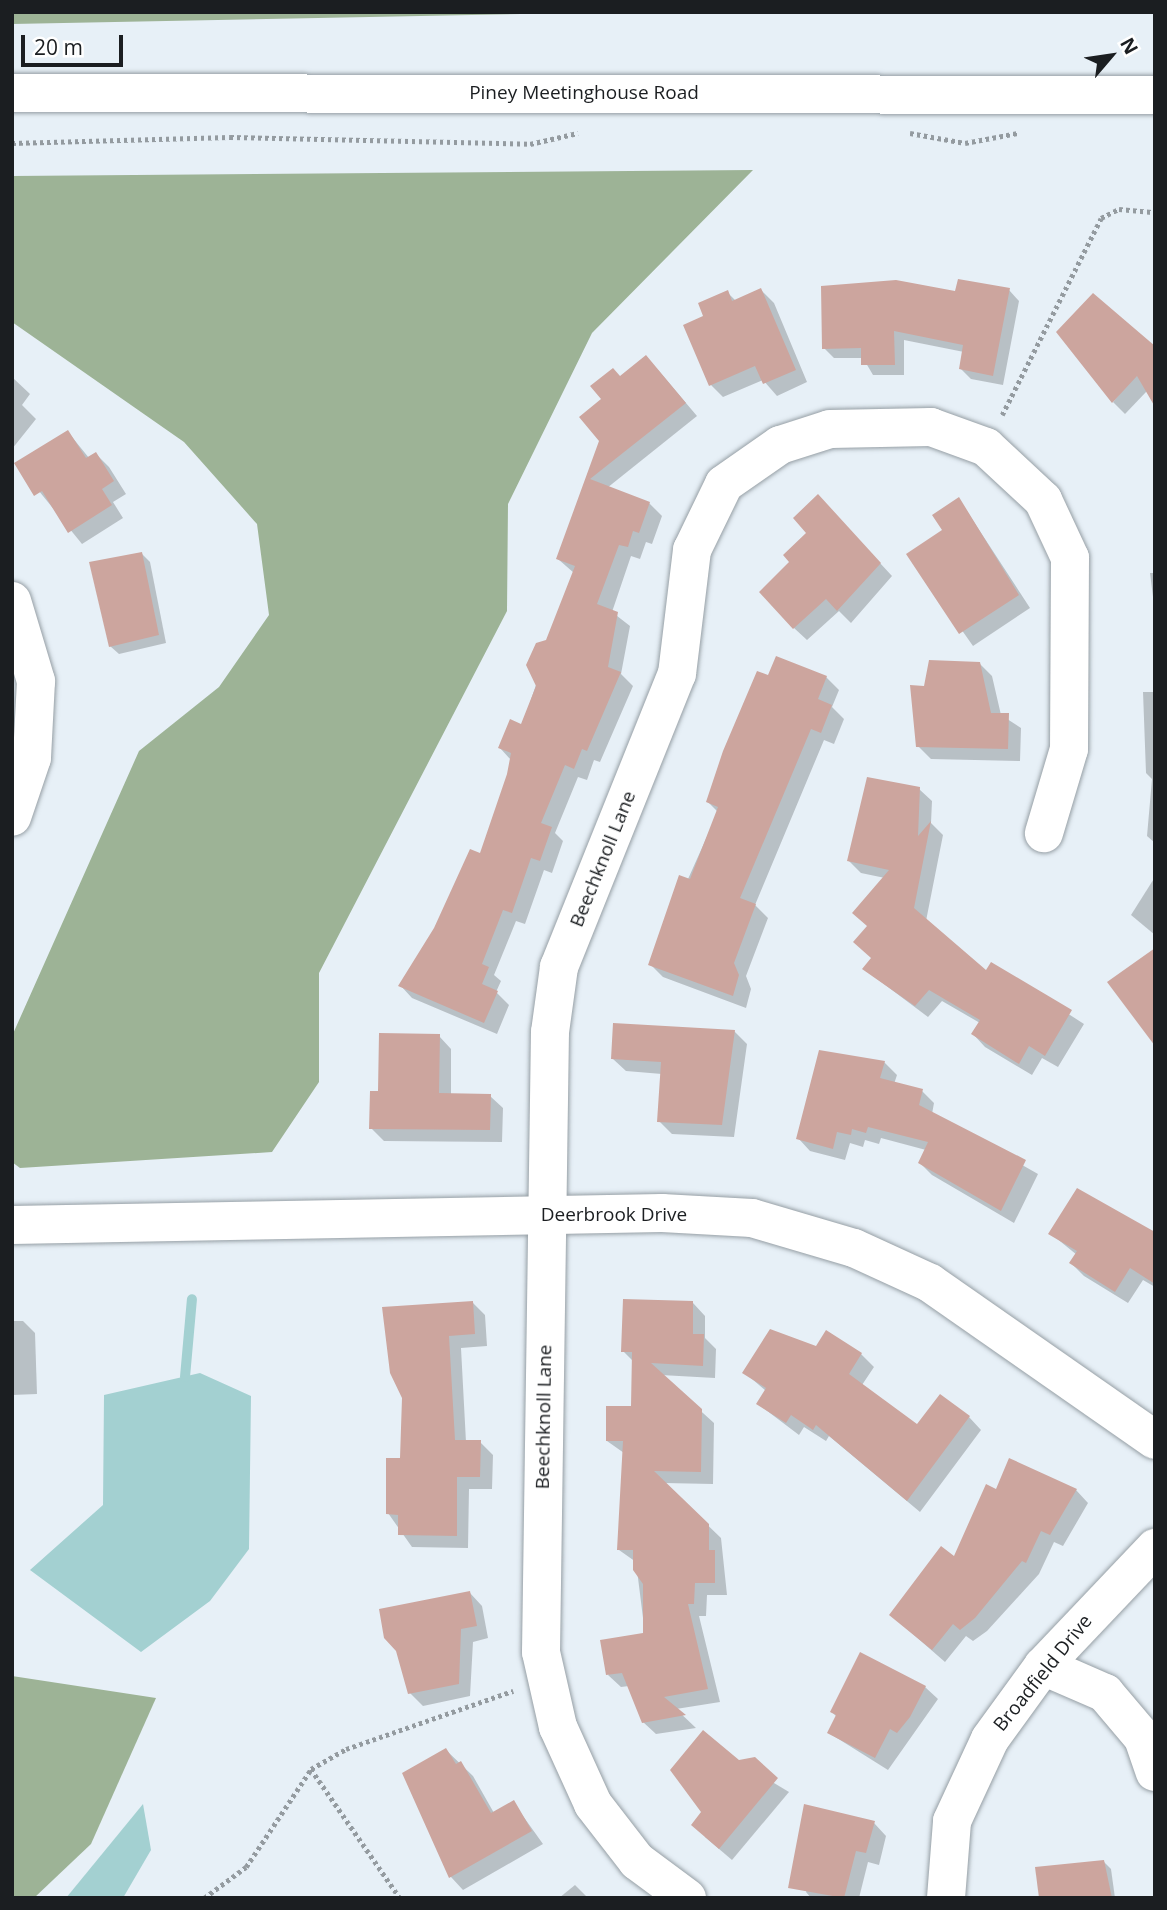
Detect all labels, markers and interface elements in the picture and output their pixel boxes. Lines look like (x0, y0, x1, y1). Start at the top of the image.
scale bar (24, 21, 126, 65)
north arrow (1076, 21, 1146, 91)
text: 20 m (34, 33, 83, 61)
text: N (1114, 33, 1144, 59)
street label: Piney Meetinghouse Road (469, 82, 699, 104)
street label: Beechknoll Lane (565, 788, 641, 930)
street label: Deerbrook Drive (541, 1204, 687, 1226)
street label: Beechknoll Lane (531, 1344, 557, 1490)
street label: Broadfield Drive (989, 1610, 1097, 1736)

